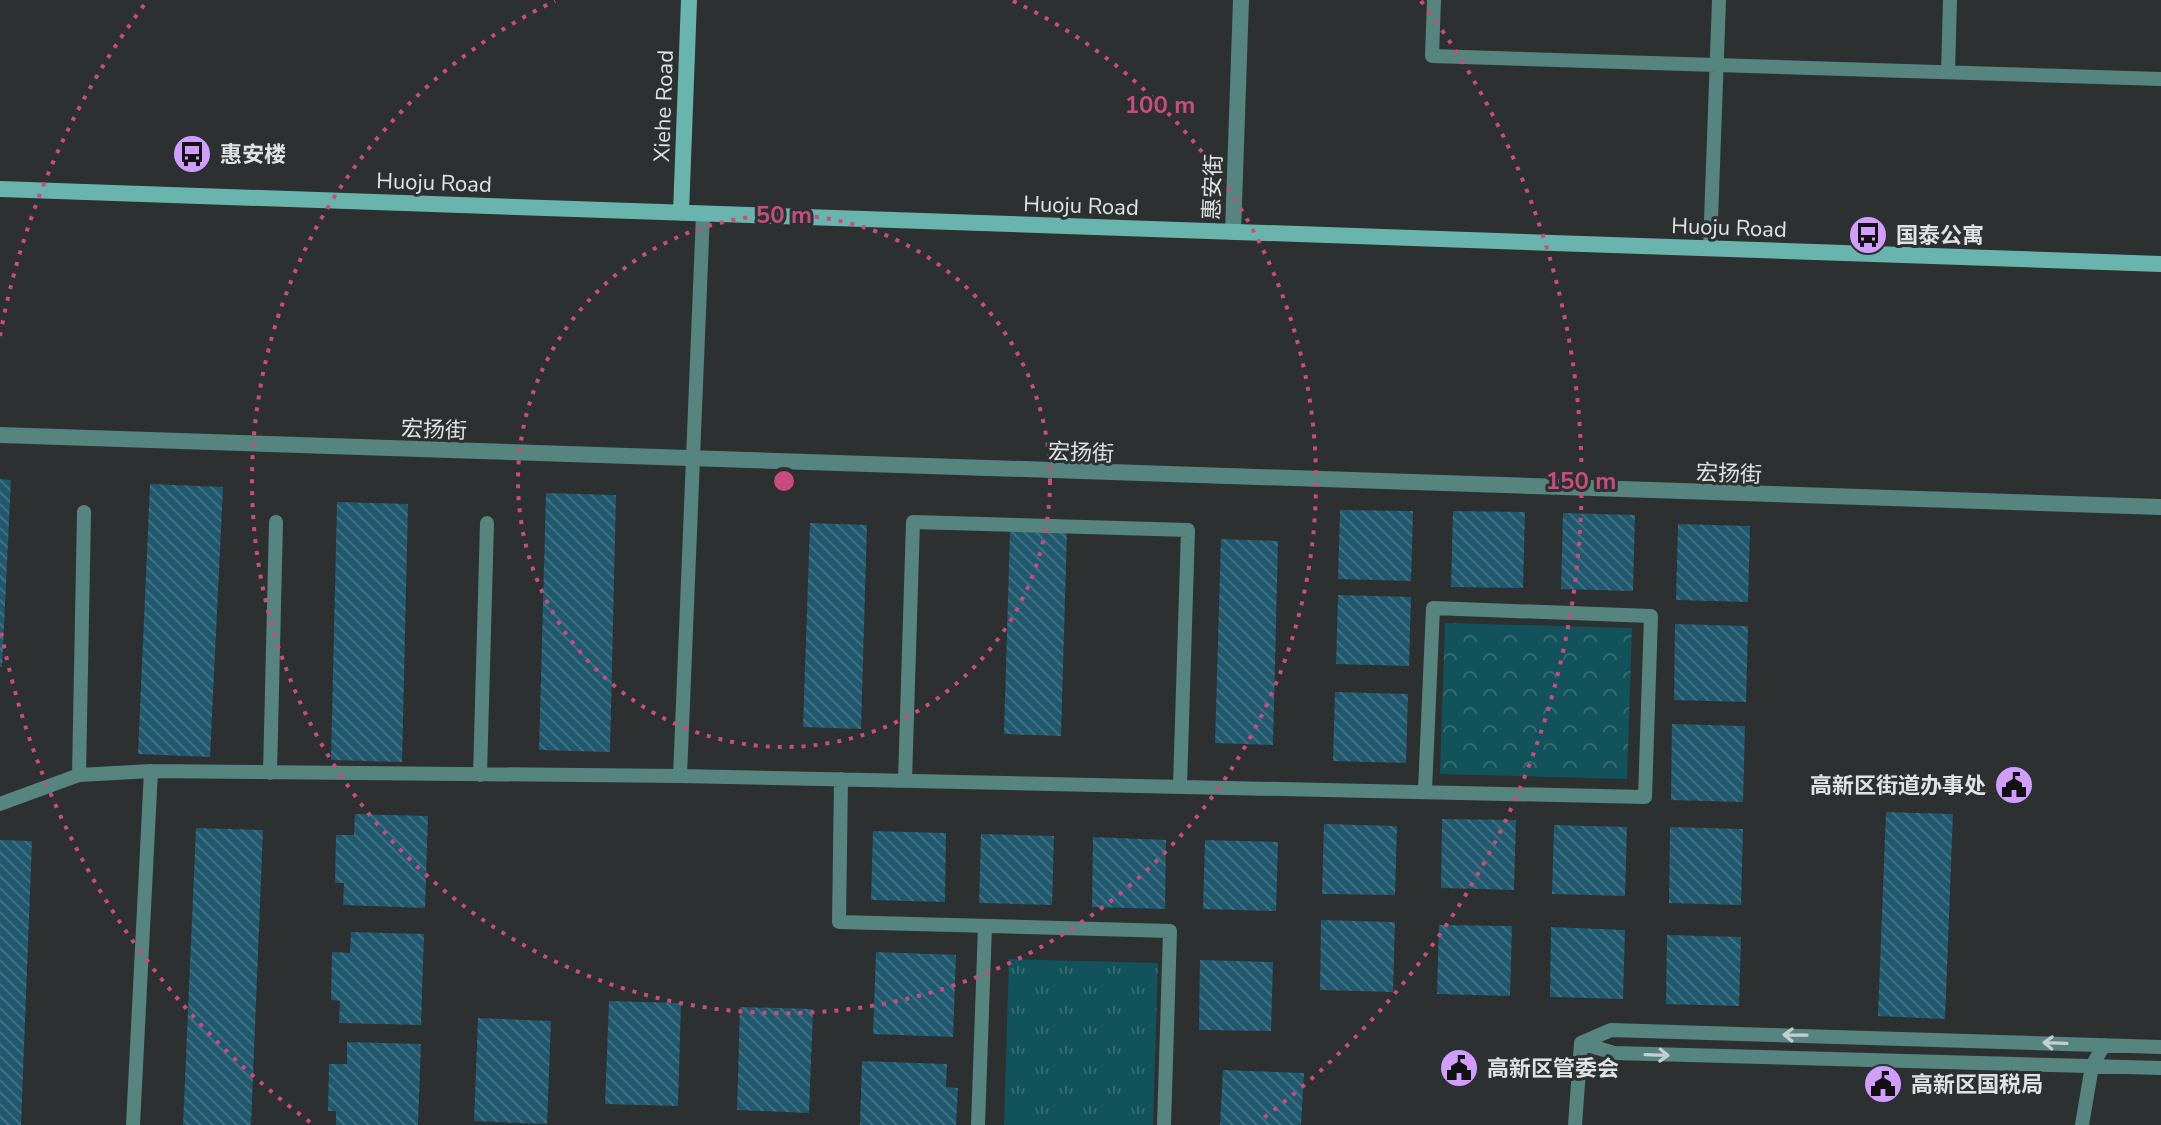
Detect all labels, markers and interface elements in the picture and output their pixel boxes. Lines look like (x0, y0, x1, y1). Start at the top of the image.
street label: Xiehe Road (647, 49, 681, 163)
text: 100 m (1125, 89, 1195, 121)
bus stop icon: 惠安楼 (171, 133, 213, 175)
place label: 惠安楼 (220, 140, 286, 170)
street label: 惠安街 (1197, 154, 1229, 221)
street label: Huoju Road (376, 166, 492, 200)
street label: Huoju Road (1023, 189, 1139, 223)
text: 50 m (756, 199, 812, 231)
street label: Huoju Road (1671, 211, 1787, 245)
bus stop icon: 国泰公寓 (1847, 214, 1889, 256)
place label: 国泰公寓 (1896, 221, 1984, 251)
street label: 宏扬街 (400, 414, 467, 446)
street label: 宏扬街 (1047, 437, 1114, 469)
street label: 宏扬街 (1695, 458, 1762, 490)
text: 150 m (1546, 465, 1616, 497)
centre of rings (770, 467, 798, 495)
public building icon: 高新区街道办事处 (1993, 764, 2035, 806)
place label: 高新区街道办事处 (1810, 771, 1986, 801)
one-way arrow (1782, 1027, 1809, 1042)
one-way arrow (2042, 1036, 2069, 1051)
public building icon: 高新区管委会 (1438, 1047, 1480, 1089)
one-way arrow (1643, 1047, 1670, 1062)
place label: 高新区管委会 (1487, 1054, 1619, 1084)
public building icon: 高新区国税局 (1862, 1063, 1904, 1105)
place label: 高新区国税局 (1911, 1070, 2043, 1100)

